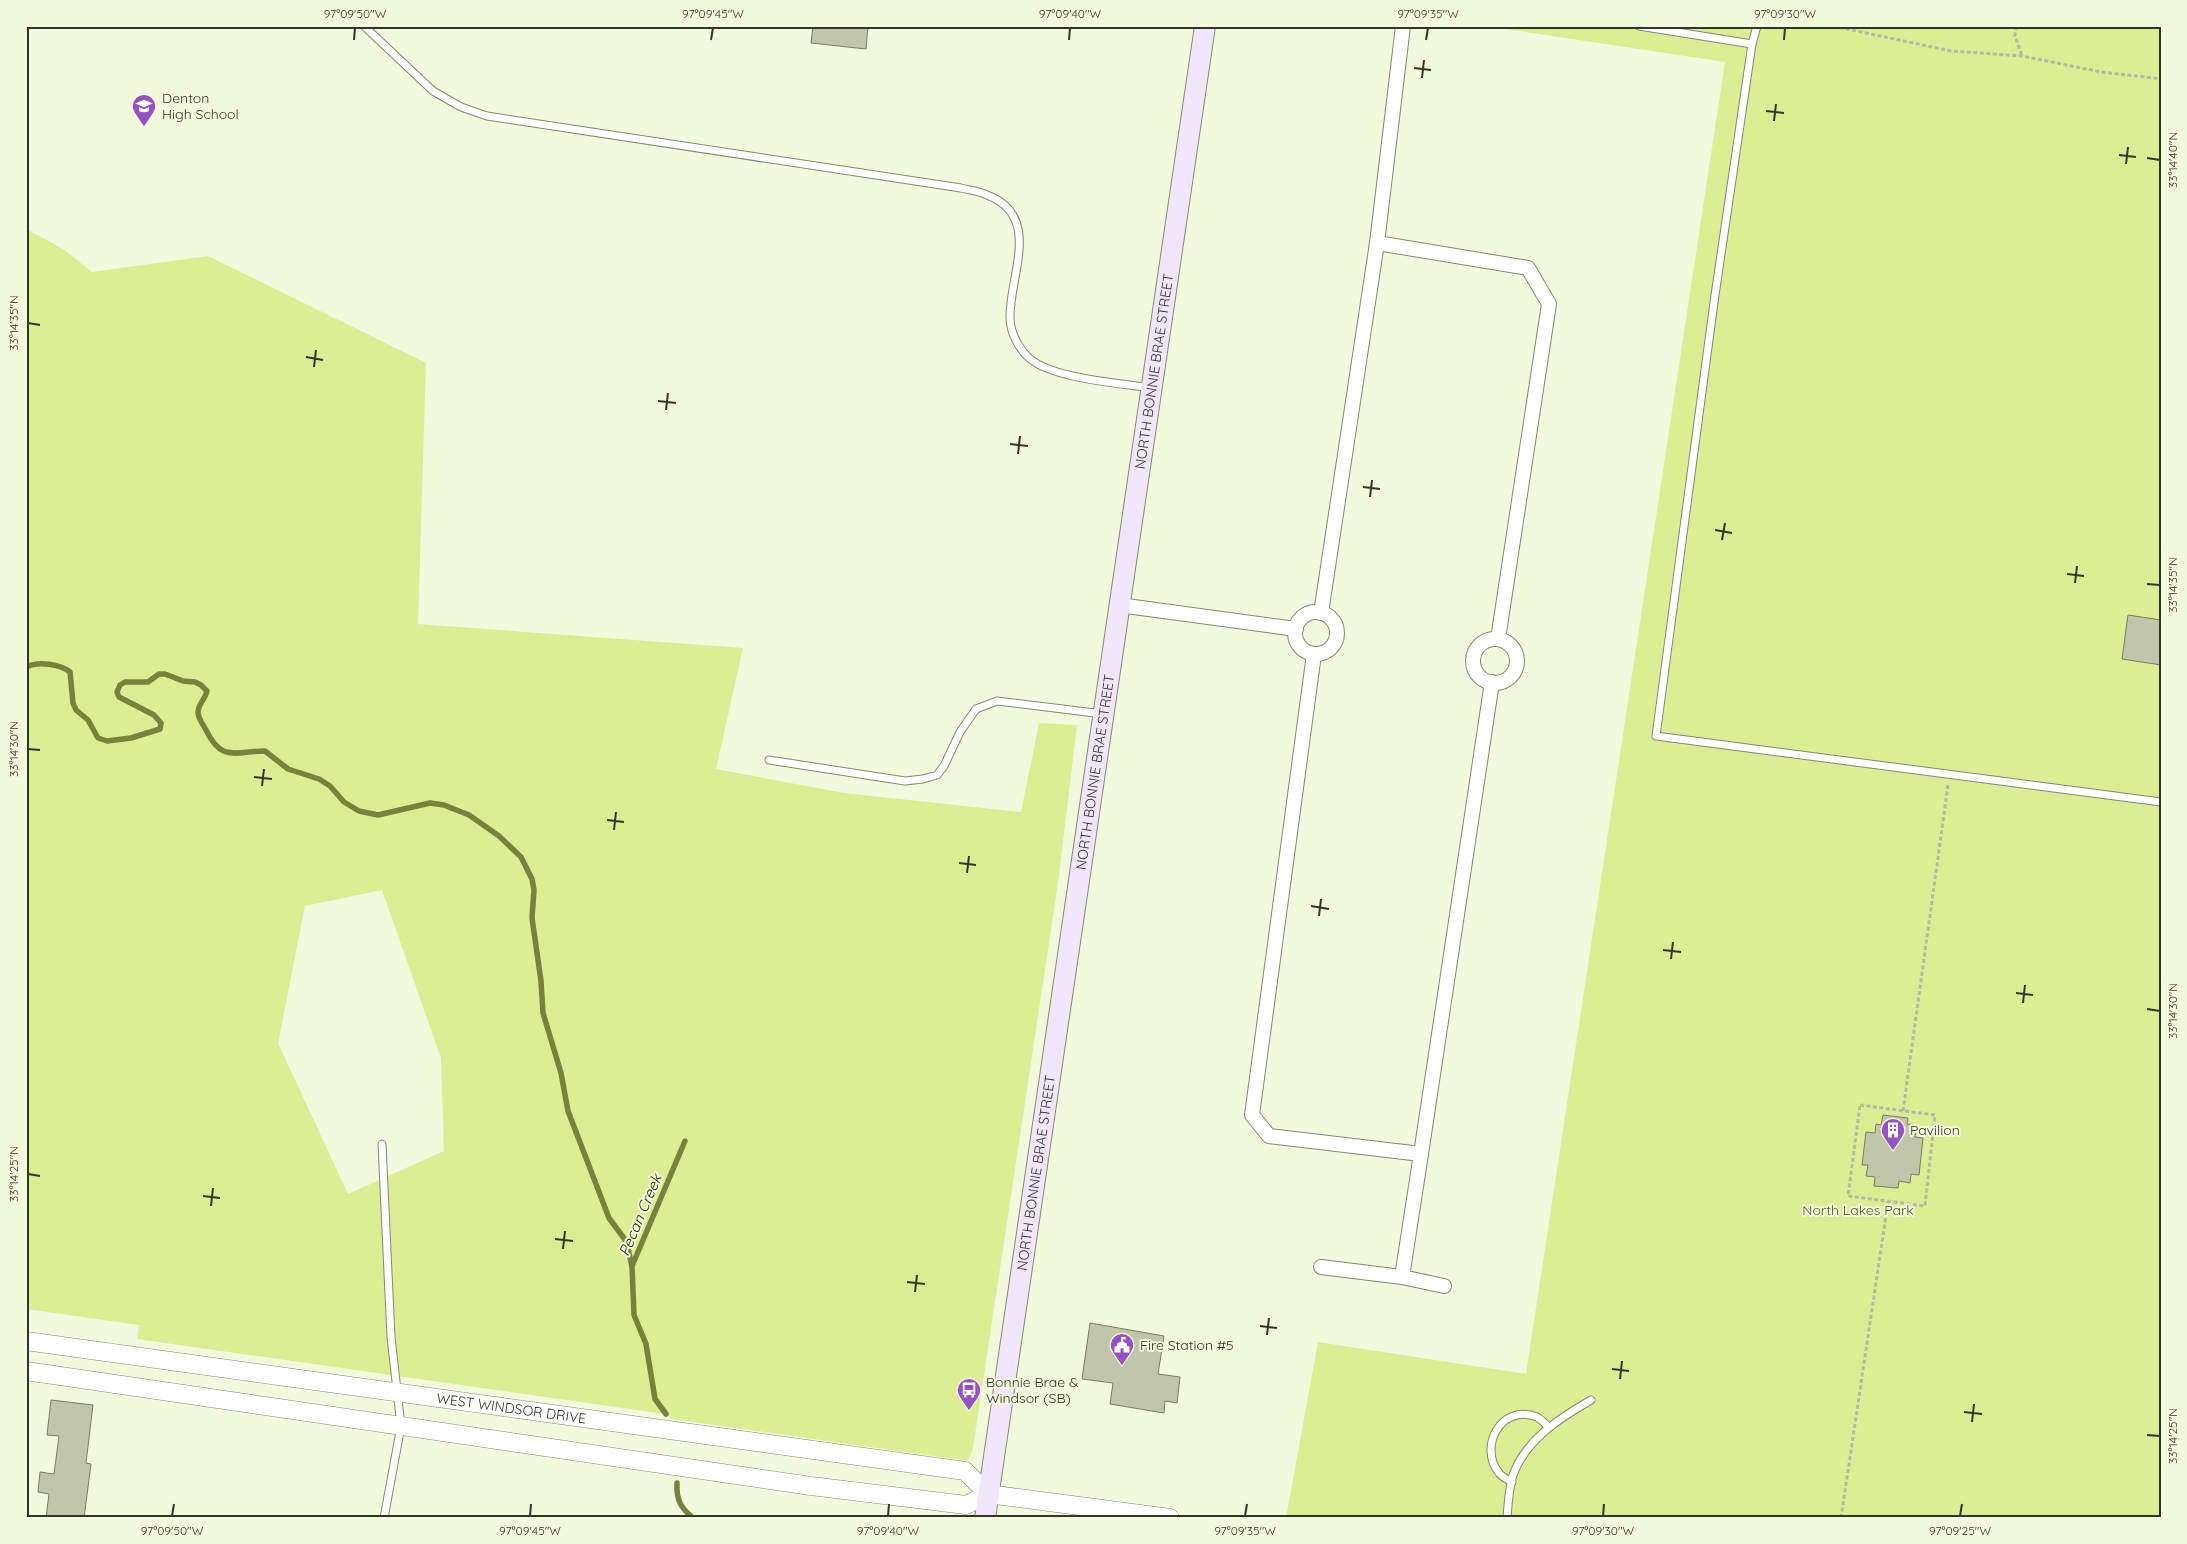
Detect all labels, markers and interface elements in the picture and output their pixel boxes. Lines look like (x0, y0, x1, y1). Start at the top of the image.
text: 97°09'50"W (324, 6, 387, 21)
text: 97°09'45"W (682, 6, 744, 21)
text: 97°09'40"W (1039, 6, 1102, 21)
text: 97°09'35"W (1397, 6, 1459, 21)
text: 97°09'30"W (1754, 6, 1817, 21)
place label: Denton High School (162, 89, 239, 123)
school or university icon: Denton High School (131, 93, 157, 127)
text: 33°14'40"N (2165, 132, 2180, 188)
street label: NORTH BONNIE BRAE STREET (1131, 272, 1177, 470)
text: 33°14'35"N (6, 295, 21, 351)
text: 33°14'35"N (2165, 557, 2180, 613)
street label: NORTH BONNIE BRAE STREET (1072, 673, 1118, 871)
text: 33°14'30"N (6, 721, 21, 777)
text: 33°14'30"N (2165, 983, 2180, 1039)
street label: NORTH BONNIE BRAE STREET (1013, 1074, 1059, 1272)
building icon: Pavilion (1880, 1117, 1906, 1151)
place label: Pavilion (1910, 1121, 1960, 1139)
text: 33°14'25"N (6, 1146, 21, 1202)
water label: Pecan Creek (614, 1169, 667, 1259)
park label: North Lakes Park (1802, 1201, 1914, 1219)
public building icon: Fire Station #5 (1109, 1332, 1135, 1366)
place label: Fire Station #5 (1140, 1336, 1234, 1354)
place label: Bonnie Brae & Windsor (SB) (986, 1373, 1079, 1407)
bus stop icon: Bonnie Brae & Windsor (SB) (956, 1377, 982, 1411)
street label: WEST WINDSOR DRIVE (435, 1389, 587, 1427)
text: 33°14'25"N (2165, 1408, 2180, 1464)
text: 97°09'50"W (141, 1523, 204, 1538)
text: 97°09'45"W (499, 1523, 561, 1538)
text: 97°09'40"W (857, 1523, 920, 1538)
text: 97°09'35"W (1214, 1523, 1276, 1538)
text: 97°09'30"W (1572, 1523, 1635, 1538)
text: 97°09'25"W (1929, 1523, 1991, 1538)

